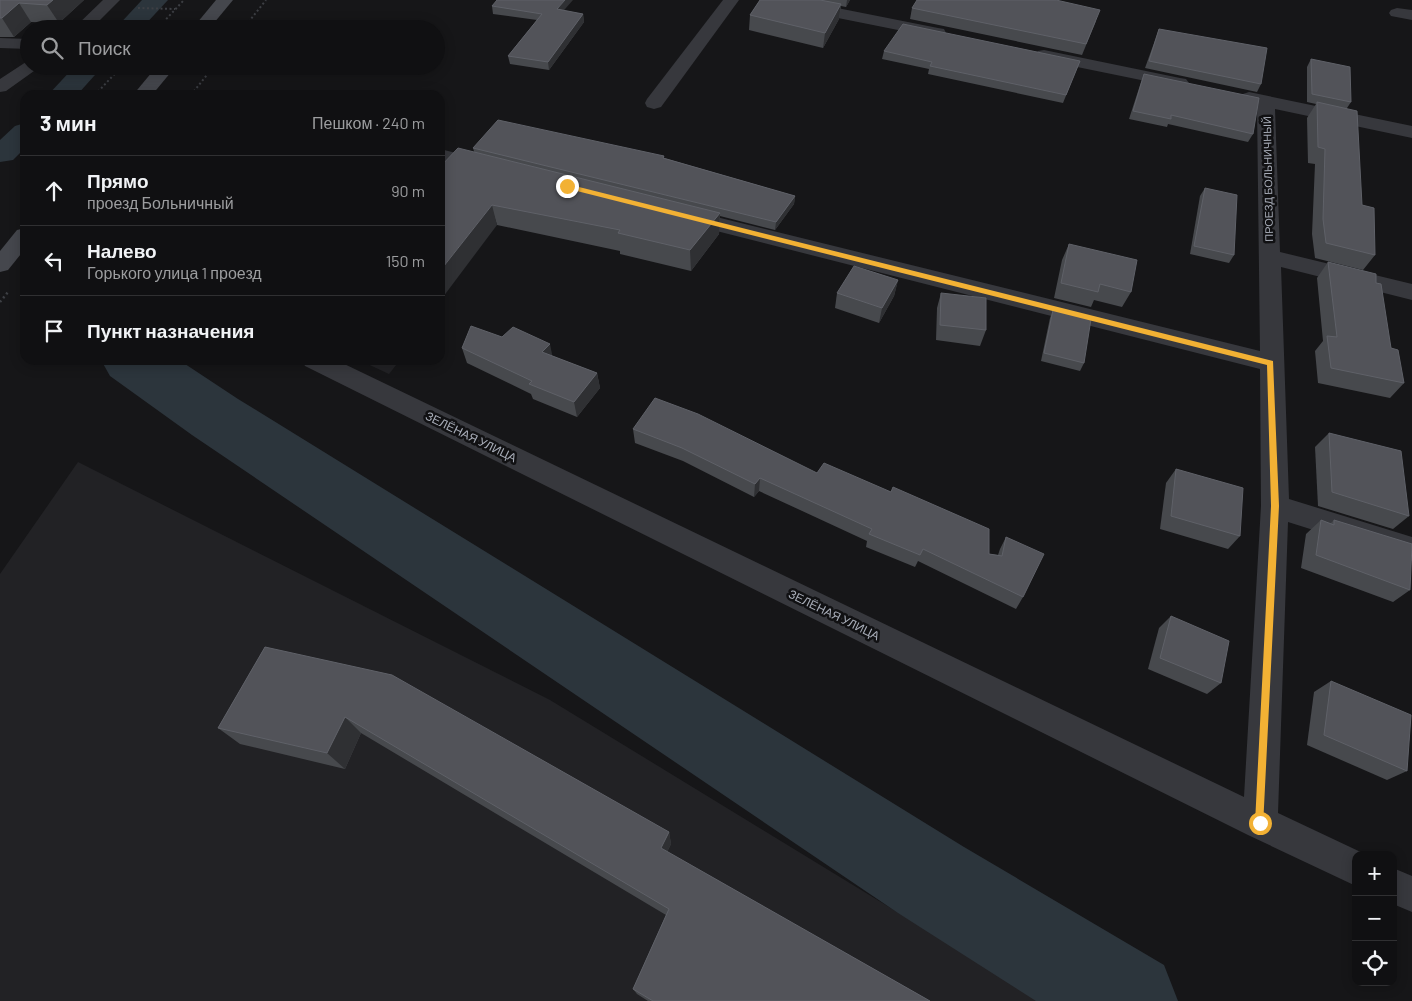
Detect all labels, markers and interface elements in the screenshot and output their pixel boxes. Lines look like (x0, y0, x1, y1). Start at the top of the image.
search box (20, 20, 445, 75)
icon: search (38, 34, 66, 62)
text: Поиск (78, 36, 131, 59)
text: 3 мин (40, 110, 97, 135)
text: Пешком · 240 m (312, 113, 425, 132)
street label: ПРОЕЗД БОЛЬНИЧНЫЙ (1260, 116, 1275, 242)
text: Прямо (87, 169, 149, 192)
route end (556, 175, 579, 198)
icon: ahead (40, 177, 68, 205)
text: 90 m (391, 181, 425, 200)
text: проезд Больничный (87, 193, 234, 212)
text: Налево (87, 239, 157, 262)
icon: left (40, 247, 68, 275)
text: 150 m (386, 251, 425, 270)
text: Горького улица 1 проезд (87, 263, 262, 282)
icon: arrive (40, 317, 68, 345)
text: Пункт назначения (87, 319, 254, 342)
street label: ЗЕЛЁНАЯ УЛИЦА (423, 408, 519, 465)
street label: ЗЕЛЁНАЯ УЛИЦА (786, 586, 882, 643)
route start (1249, 812, 1272, 835)
map controls (1352, 851, 1397, 986)
button: + (1352, 851, 1397, 896)
button: − (1352, 896, 1397, 941)
button: locate (1352, 941, 1397, 986)

